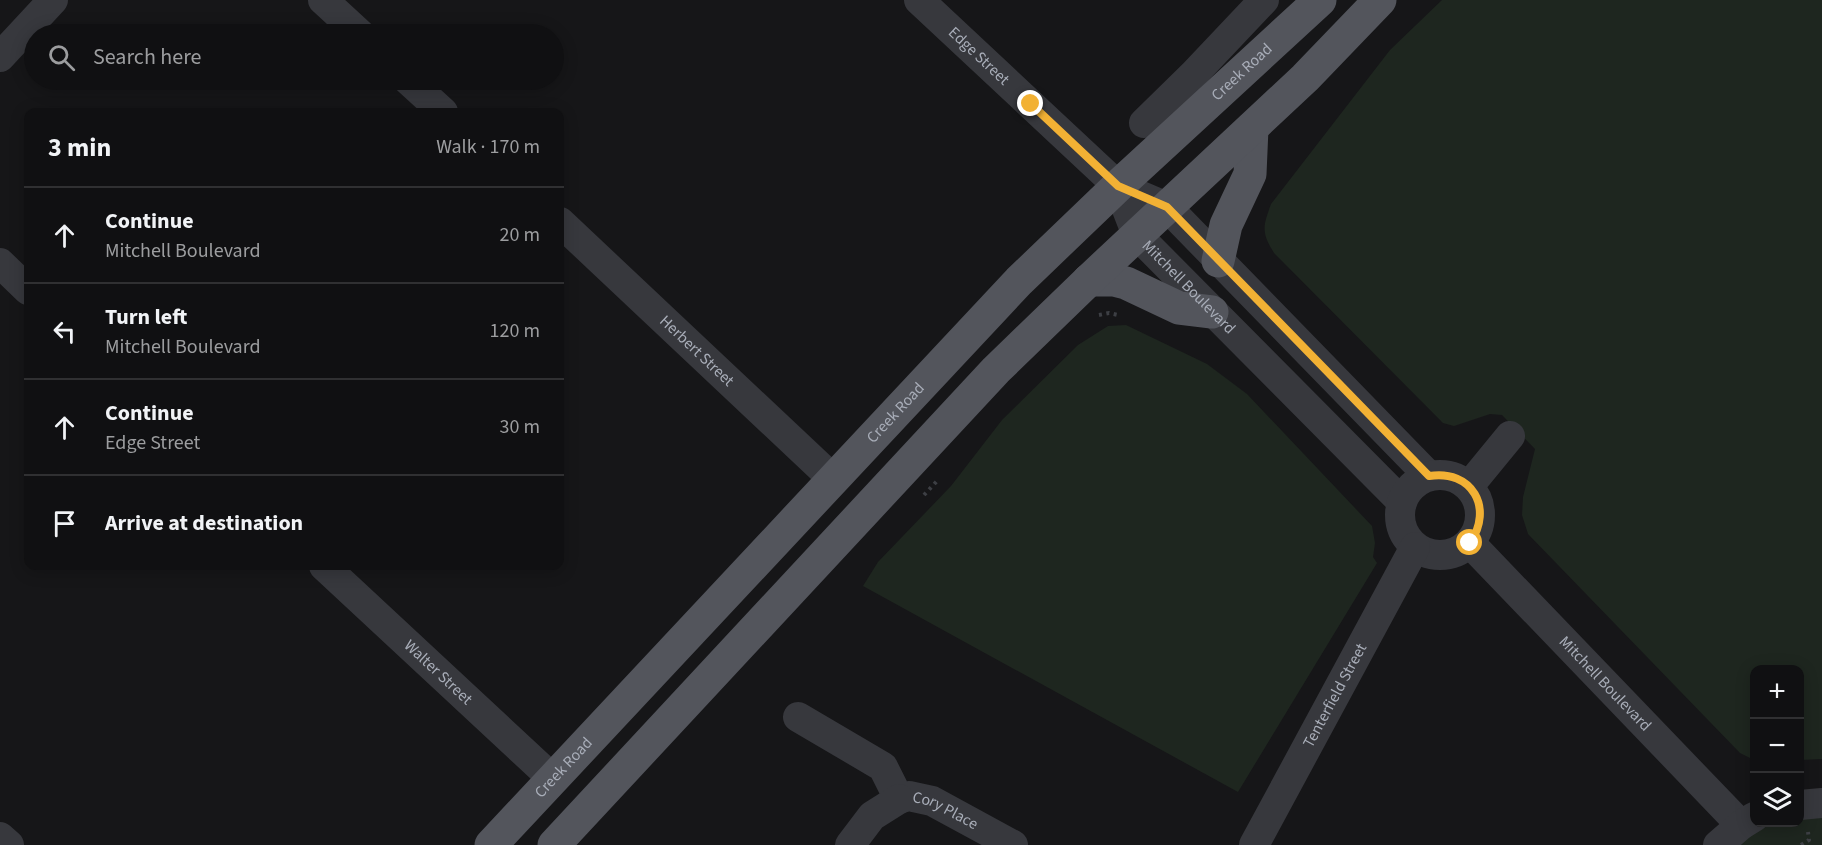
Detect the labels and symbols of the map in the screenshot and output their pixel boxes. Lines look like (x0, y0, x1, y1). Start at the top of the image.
street label: Edge Street (944, 22, 1015, 90)
street label: Creek Road (1206, 38, 1277, 106)
route end (1017, 90, 1043, 116)
street label: Mitchell Boulevard (1137, 235, 1240, 339)
street label: Herbert Street (655, 310, 739, 392)
street label: Creek Road (862, 378, 930, 448)
route start (1456, 529, 1482, 555)
street label: Mitchell Boulevard (1554, 631, 1656, 736)
street label: Walter Street (399, 635, 478, 710)
street label: Tenterfield Street (1298, 639, 1372, 752)
street label: Creek Road (529, 732, 597, 803)
street label: Cory Place (910, 786, 982, 835)

